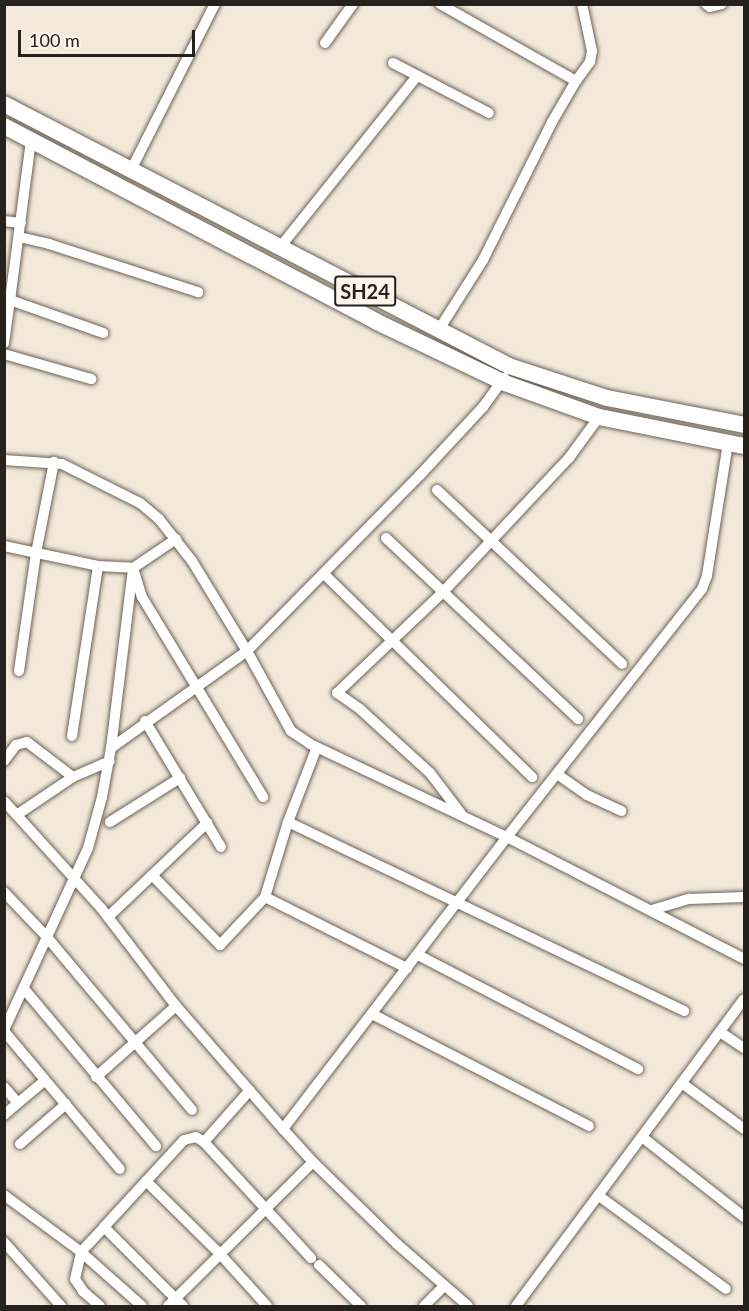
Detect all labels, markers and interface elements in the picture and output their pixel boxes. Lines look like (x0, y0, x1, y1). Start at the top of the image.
scale bar (21, 18, 198, 56)
text: 100 m (29, 29, 80, 51)
road number: SH24 (334, 274, 397, 308)

